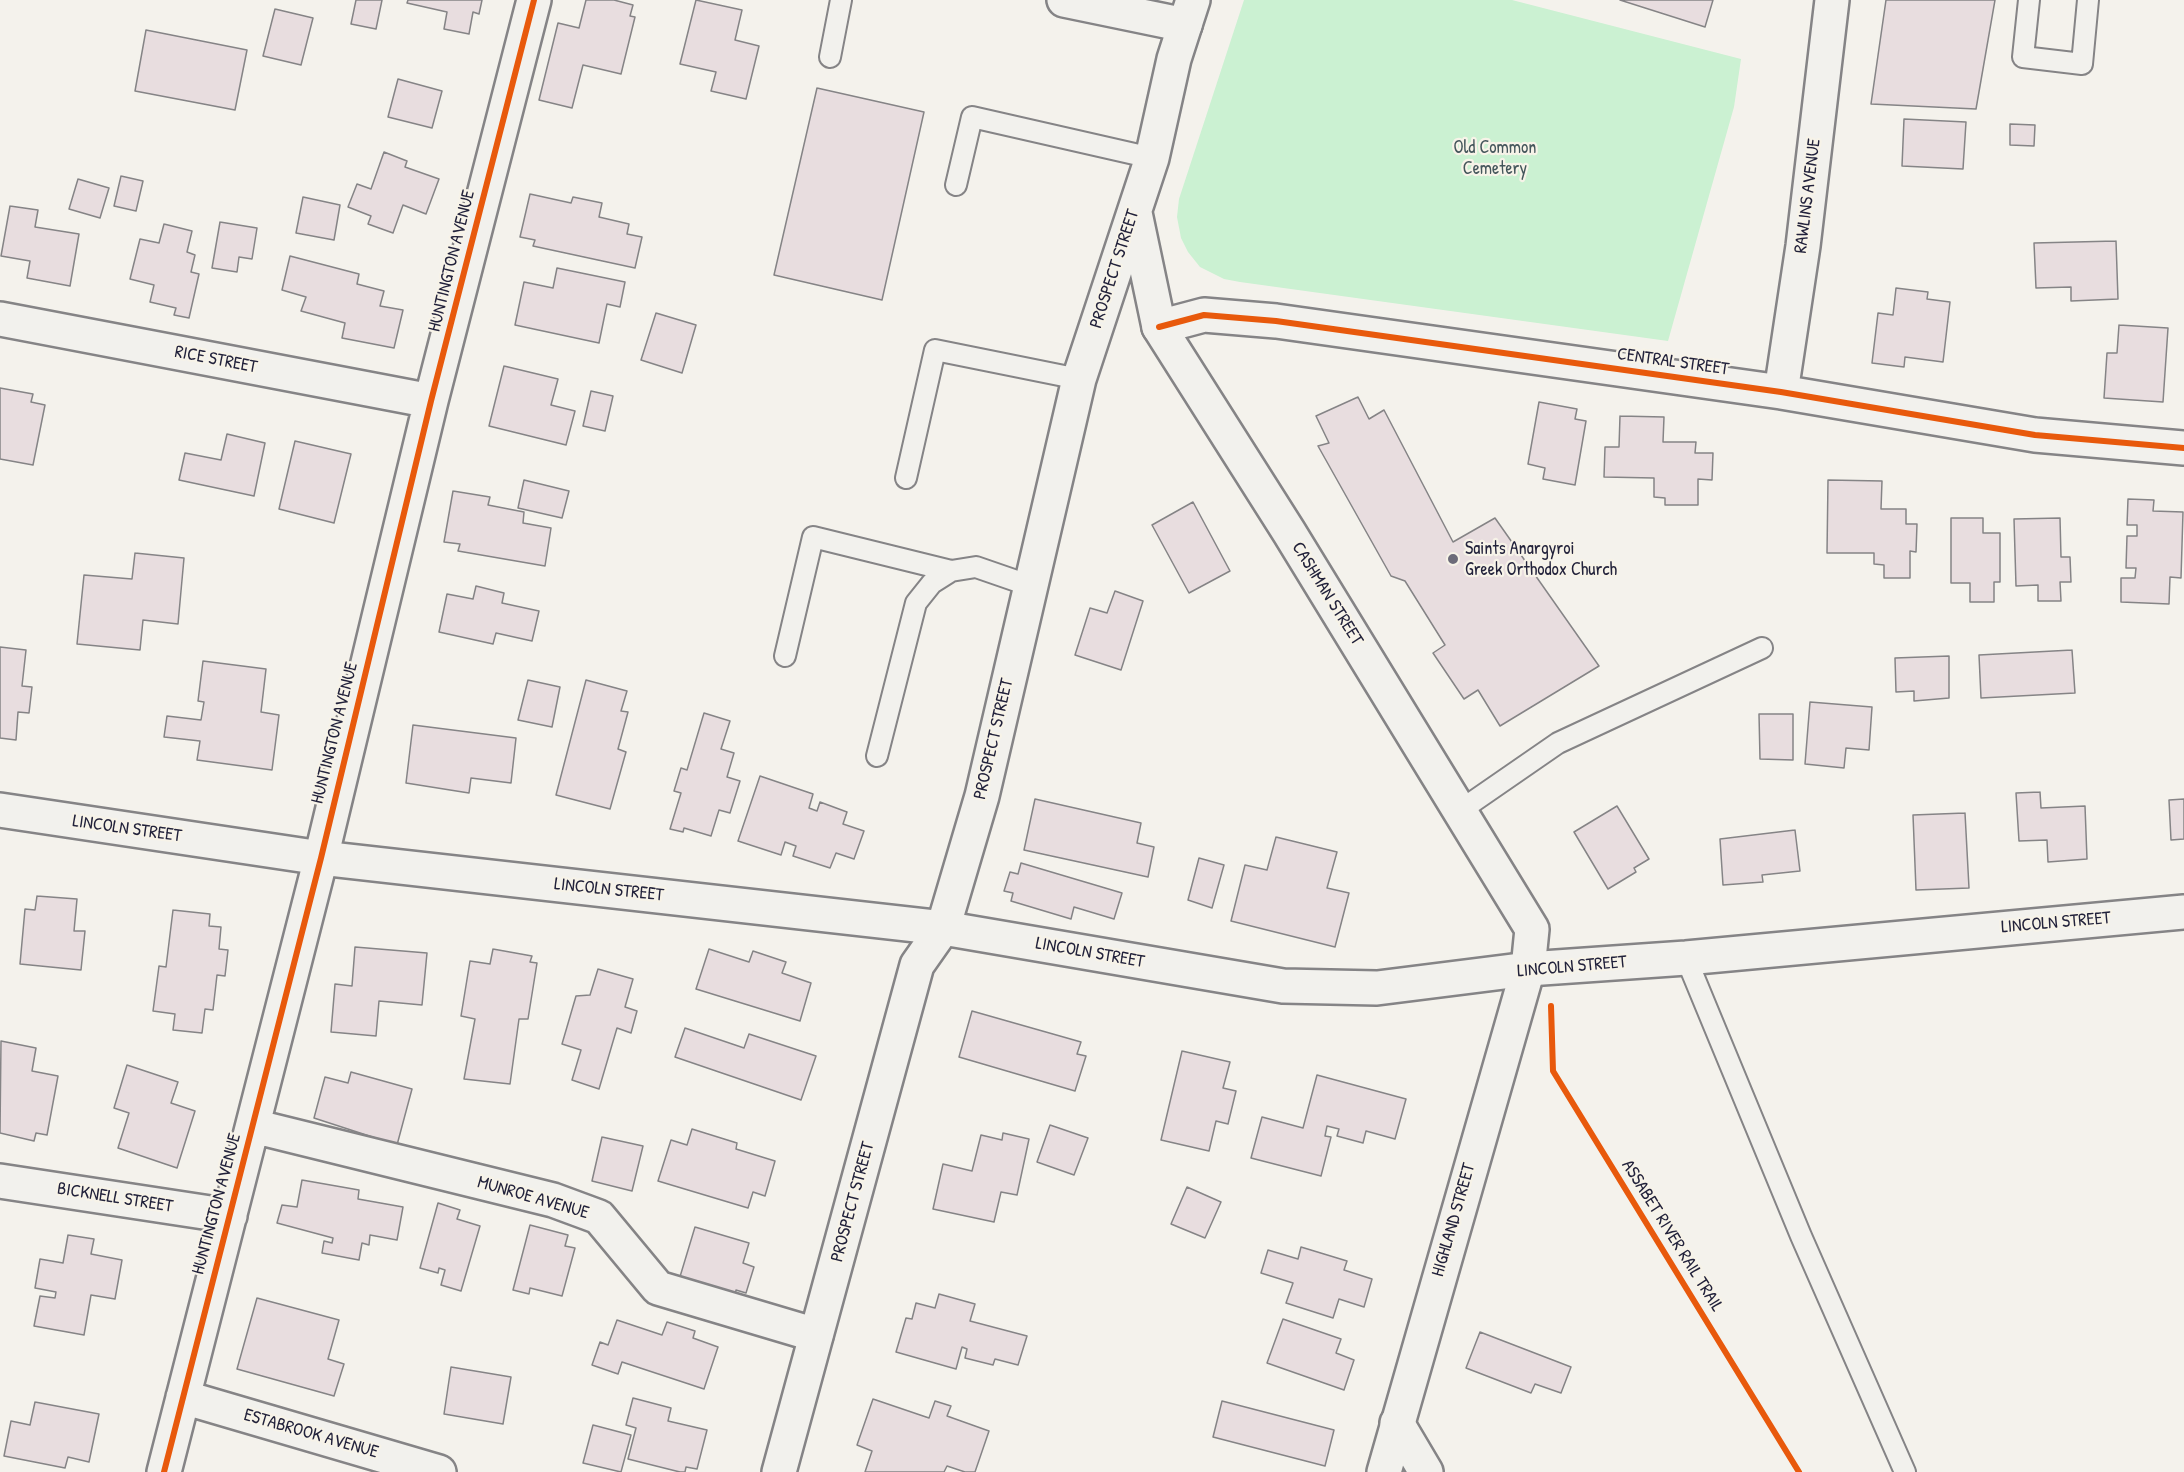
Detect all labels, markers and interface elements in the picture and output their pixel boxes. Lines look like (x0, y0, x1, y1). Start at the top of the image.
park label: Old Common Cemetery (1454, 137, 1536, 180)
street label: RAWLINS AVENUE (1790, 137, 1826, 255)
street label: HUNTINGTON AVENUE (424, 188, 480, 334)
street label: PROSPECT STREET (1086, 207, 1144, 331)
street label: RICE STREET (173, 341, 259, 379)
street label: CENTRAL STREET (1616, 343, 1730, 381)
street label: CASHMAN STREET (1287, 538, 1367, 650)
place label: Saints Anargyroi Greek Orthodox Church (1465, 538, 1617, 580)
marker: Saints Anargyroi Greek Orthodox Church (1446, 552, 1460, 566)
street label: HUNTINGTON AVENUE (307, 660, 363, 806)
street label: PROSPECT STREET (970, 676, 1018, 802)
street label: LINCOLN STREET (71, 811, 183, 847)
street label: LINCOLN STREET (553, 874, 665, 906)
street label: LINCOLN STREET (2000, 907, 2112, 939)
street label: LINCOLN STREET (1034, 933, 1146, 973)
street label: LINCOLN STREET (1516, 951, 1628, 983)
street label: HUNTINGTON AVENUE (188, 1131, 246, 1277)
street label: PROSPECT STREET (827, 1140, 879, 1264)
street label: ASSABET RIVER RAIL TRAIL (1617, 1156, 1727, 1316)
street label: HIGHLAND STREET (1428, 1161, 1480, 1279)
street label: MUNROE AVENUE (475, 1172, 591, 1224)
street label: BICKNELL STREET (56, 1178, 174, 1218)
street label: ESTABROOK AVENUE (241, 1405, 381, 1463)

